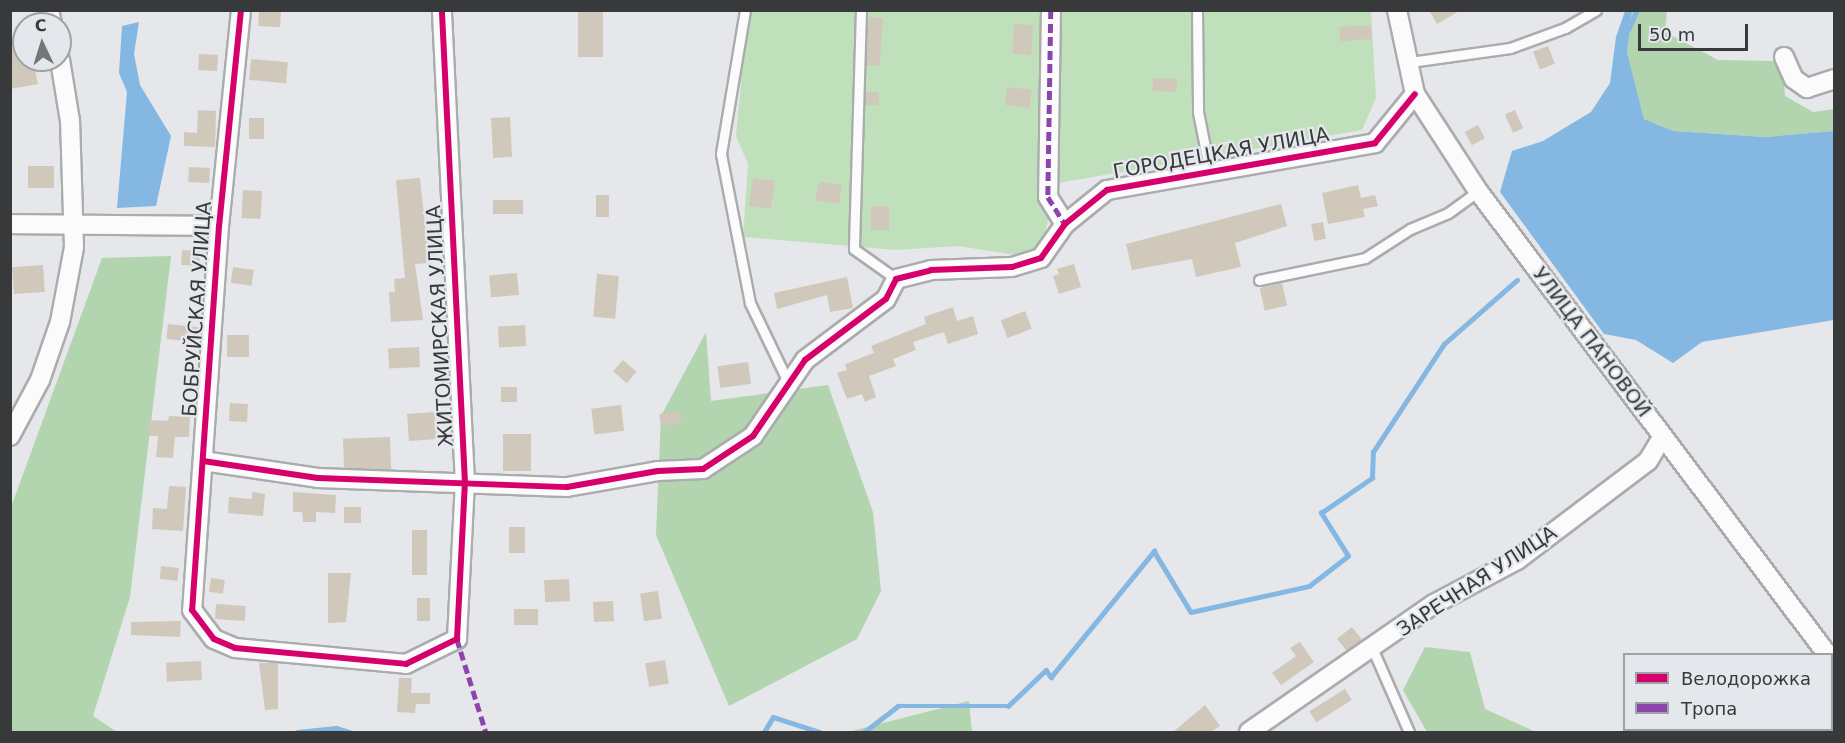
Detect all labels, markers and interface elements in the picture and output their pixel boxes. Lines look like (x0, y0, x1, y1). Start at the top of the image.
north arrow (12, 12, 72, 72)
scale bar (1641, 12, 1750, 50)
text: С (34, 16, 47, 35)
text: 50 m (1649, 24, 1695, 45)
street label: ГОРОДЕЦКАЯ УЛИЦА (1111, 122, 1331, 184)
street label: БОБРУЙСКАЯ УЛИЦА (177, 200, 217, 418)
street label: ЖИТОМИРСКАЯ УЛИЦА (422, 204, 458, 448)
street label: УЛИЦА ПАНОВОЙ (1528, 262, 1656, 422)
street label: ЗАРЕЧНАЯ УЛИЦА (1393, 520, 1561, 642)
legend (1623, 653, 1833, 731)
text: Велодорожка (1681, 668, 1811, 689)
text: Тропа (1681, 698, 1737, 719)

